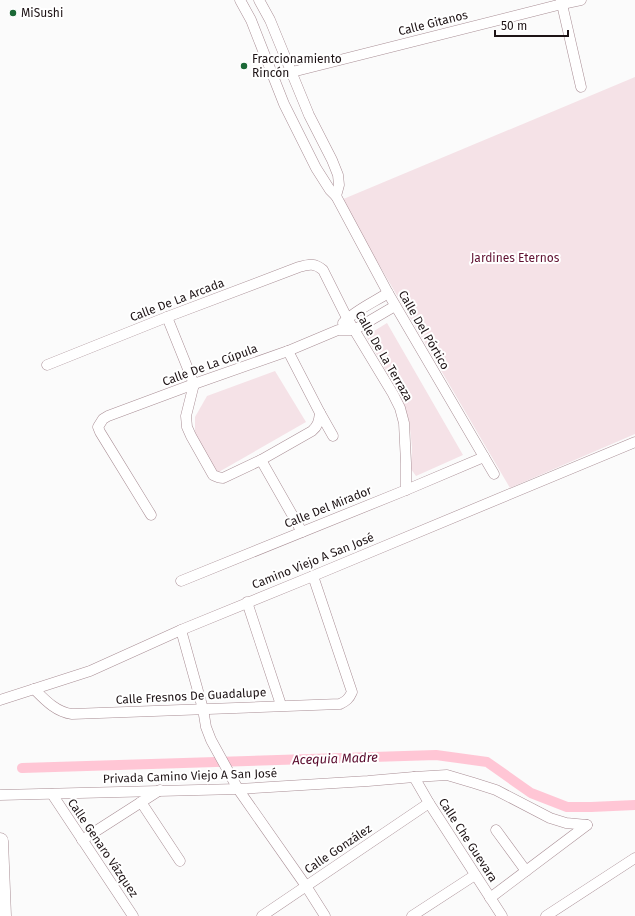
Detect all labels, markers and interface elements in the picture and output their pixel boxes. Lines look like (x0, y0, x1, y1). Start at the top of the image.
place label: MiSushi (21, 6, 63, 20)
marker: MiSushi (8, 8, 18, 18)
street label: Calle Gitanos (397, 8, 470, 38)
scale bar (495, 12, 568, 38)
text: 50 m (501, 19, 527, 33)
place label: Fraccionamiento Rincón (252, 52, 342, 80)
marker: Fraccionamiento Rincón (239, 61, 249, 71)
park label: Jardines Eternos (471, 251, 560, 265)
street label: Calle De La Arcada (128, 276, 226, 324)
street label: Calle Del Pórtico (396, 288, 452, 372)
street label: Calle De La Terraza (352, 308, 416, 404)
street label: Calle De La Cúpula (160, 341, 260, 389)
street label: Calle Del Mirador (282, 483, 374, 531)
street label: Camino Viejo A San José (250, 530, 376, 592)
street label: Calle Fresnos De Guadalupe (115, 685, 267, 707)
water label: Acequia Madre (291, 750, 378, 768)
street label: Privada Camino Viejo A San José (103, 766, 277, 786)
street label: Calle Che Guevara (436, 795, 500, 885)
street label: Calle Genaro Vázquez (65, 796, 141, 900)
street label: Calle González (302, 821, 374, 877)

